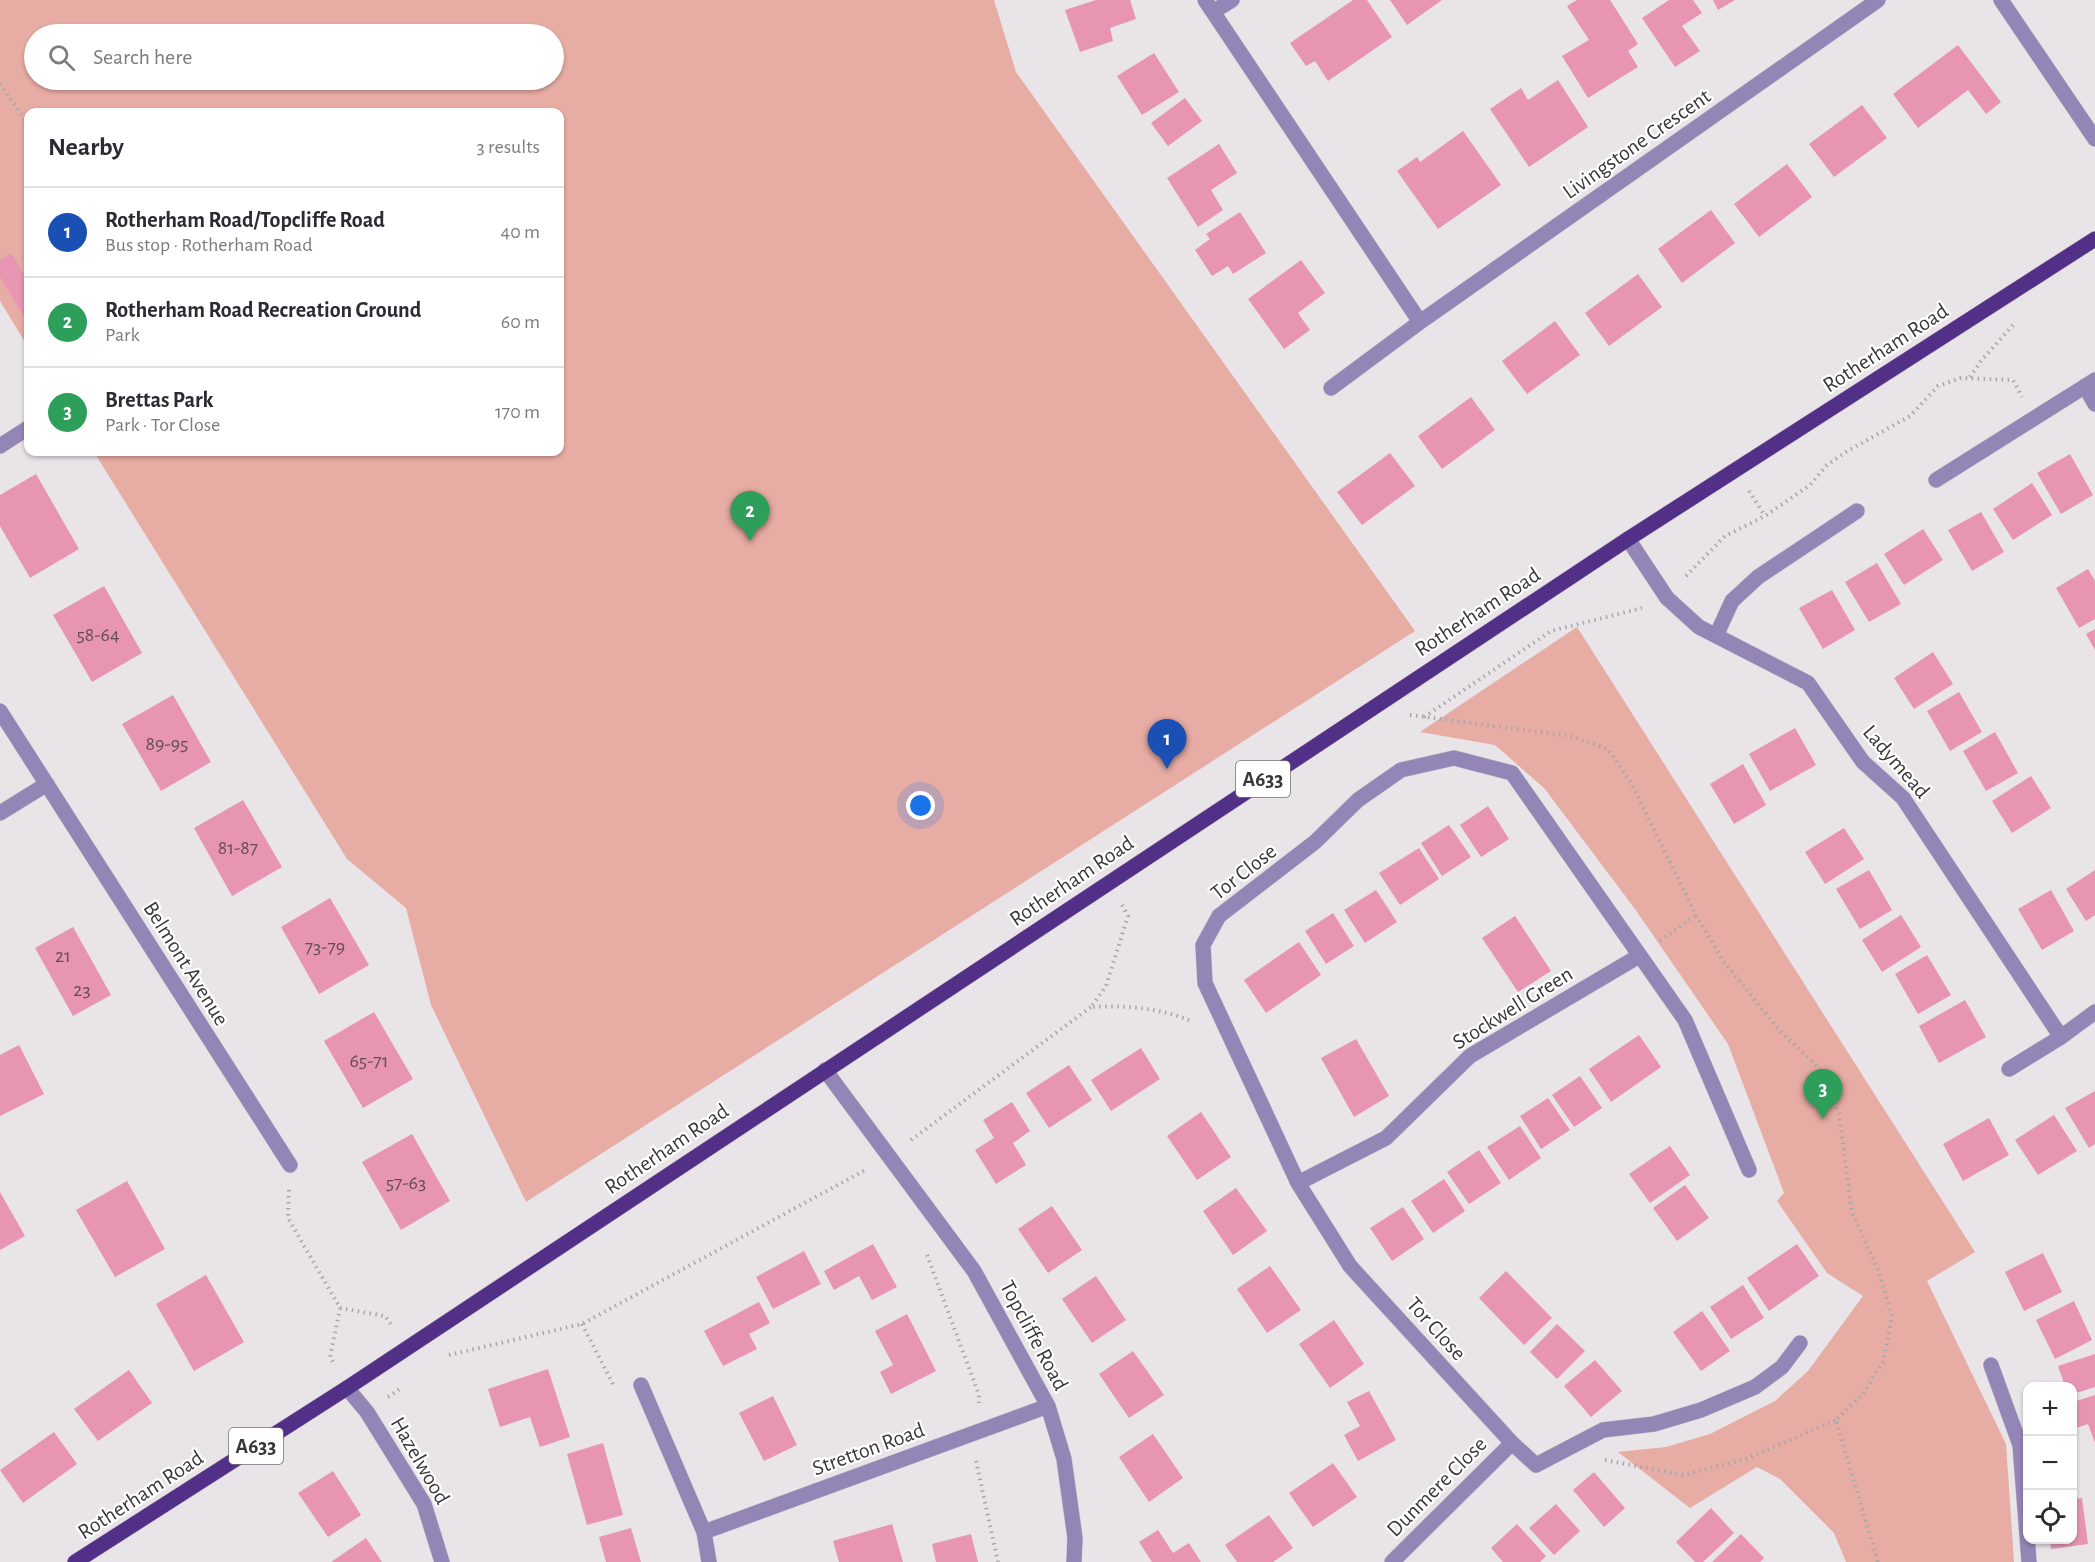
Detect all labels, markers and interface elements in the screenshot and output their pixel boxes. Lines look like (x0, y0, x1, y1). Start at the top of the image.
search box (24, 24, 564, 90)
icon: search (45, 41, 78, 74)
text: Search here (93, 46, 192, 68)
street label: Livingstone Crescent (1559, 85, 1715, 203)
text: Nearby (48, 134, 124, 160)
text: 3 results (476, 137, 540, 157)
text: Rotherham Road/Topcliffe Road (105, 209, 385, 231)
text: 1 (64, 222, 71, 242)
text: 40 m (501, 222, 540, 242)
text: Bus stop · Rotherham Road (105, 235, 313, 255)
text: Rotherham Road Recreation Ground (105, 299, 421, 321)
street label: Rotherham Road (1819, 299, 1952, 396)
text: 2 (63, 312, 72, 332)
text: 60 m (501, 312, 540, 332)
text: Park (105, 325, 140, 345)
text: Brettas Park (105, 389, 213, 411)
text: 3 (63, 402, 72, 422)
text: 170 m (495, 402, 540, 422)
text: Park · Tor Close (105, 415, 220, 435)
pin: 2 (730, 492, 770, 541)
street label: Rotherham Road (1411, 563, 1544, 660)
house number: 58-64 (77, 625, 120, 645)
pin: 1 (1148, 720, 1186, 769)
street label: Ladymead (1859, 721, 1934, 803)
house number: 89-95 (146, 734, 188, 754)
road number: A633 (1236, 761, 1290, 797)
your location (906, 791, 935, 820)
street label: Rotherham Road (1006, 831, 1138, 930)
house number: 81-87 (218, 838, 258, 858)
street label: Tor Close (1207, 840, 1281, 904)
street label: Belmont Avenue (139, 898, 233, 1029)
house number: 73-79 (305, 937, 345, 957)
house number: 21 (55, 946, 71, 966)
street label: Stockwell Green (1449, 962, 1576, 1053)
house number: 23 (73, 980, 91, 1000)
house number: 65-71 (349, 1051, 389, 1071)
pin: 3 (1804, 1070, 1842, 1119)
street label: Rotherham Road (601, 1099, 733, 1198)
house number: 57-63 (386, 1173, 426, 1193)
street label: Topcliffe Road (996, 1277, 1072, 1394)
street label: Tor Close (1402, 1293, 1470, 1364)
map controls (2023, 1382, 2077, 1544)
button: + (2023, 1382, 2077, 1436)
street label: Hazelwood (386, 1413, 454, 1508)
street label: Stretton Road (809, 1418, 927, 1479)
road number: A633 (229, 1428, 283, 1464)
street label: Dunmere Close (1383, 1433, 1491, 1541)
button: − (2023, 1436, 2077, 1490)
street label: Rotherham Road (74, 1446, 207, 1543)
button: locate (2023, 1490, 2077, 1544)

